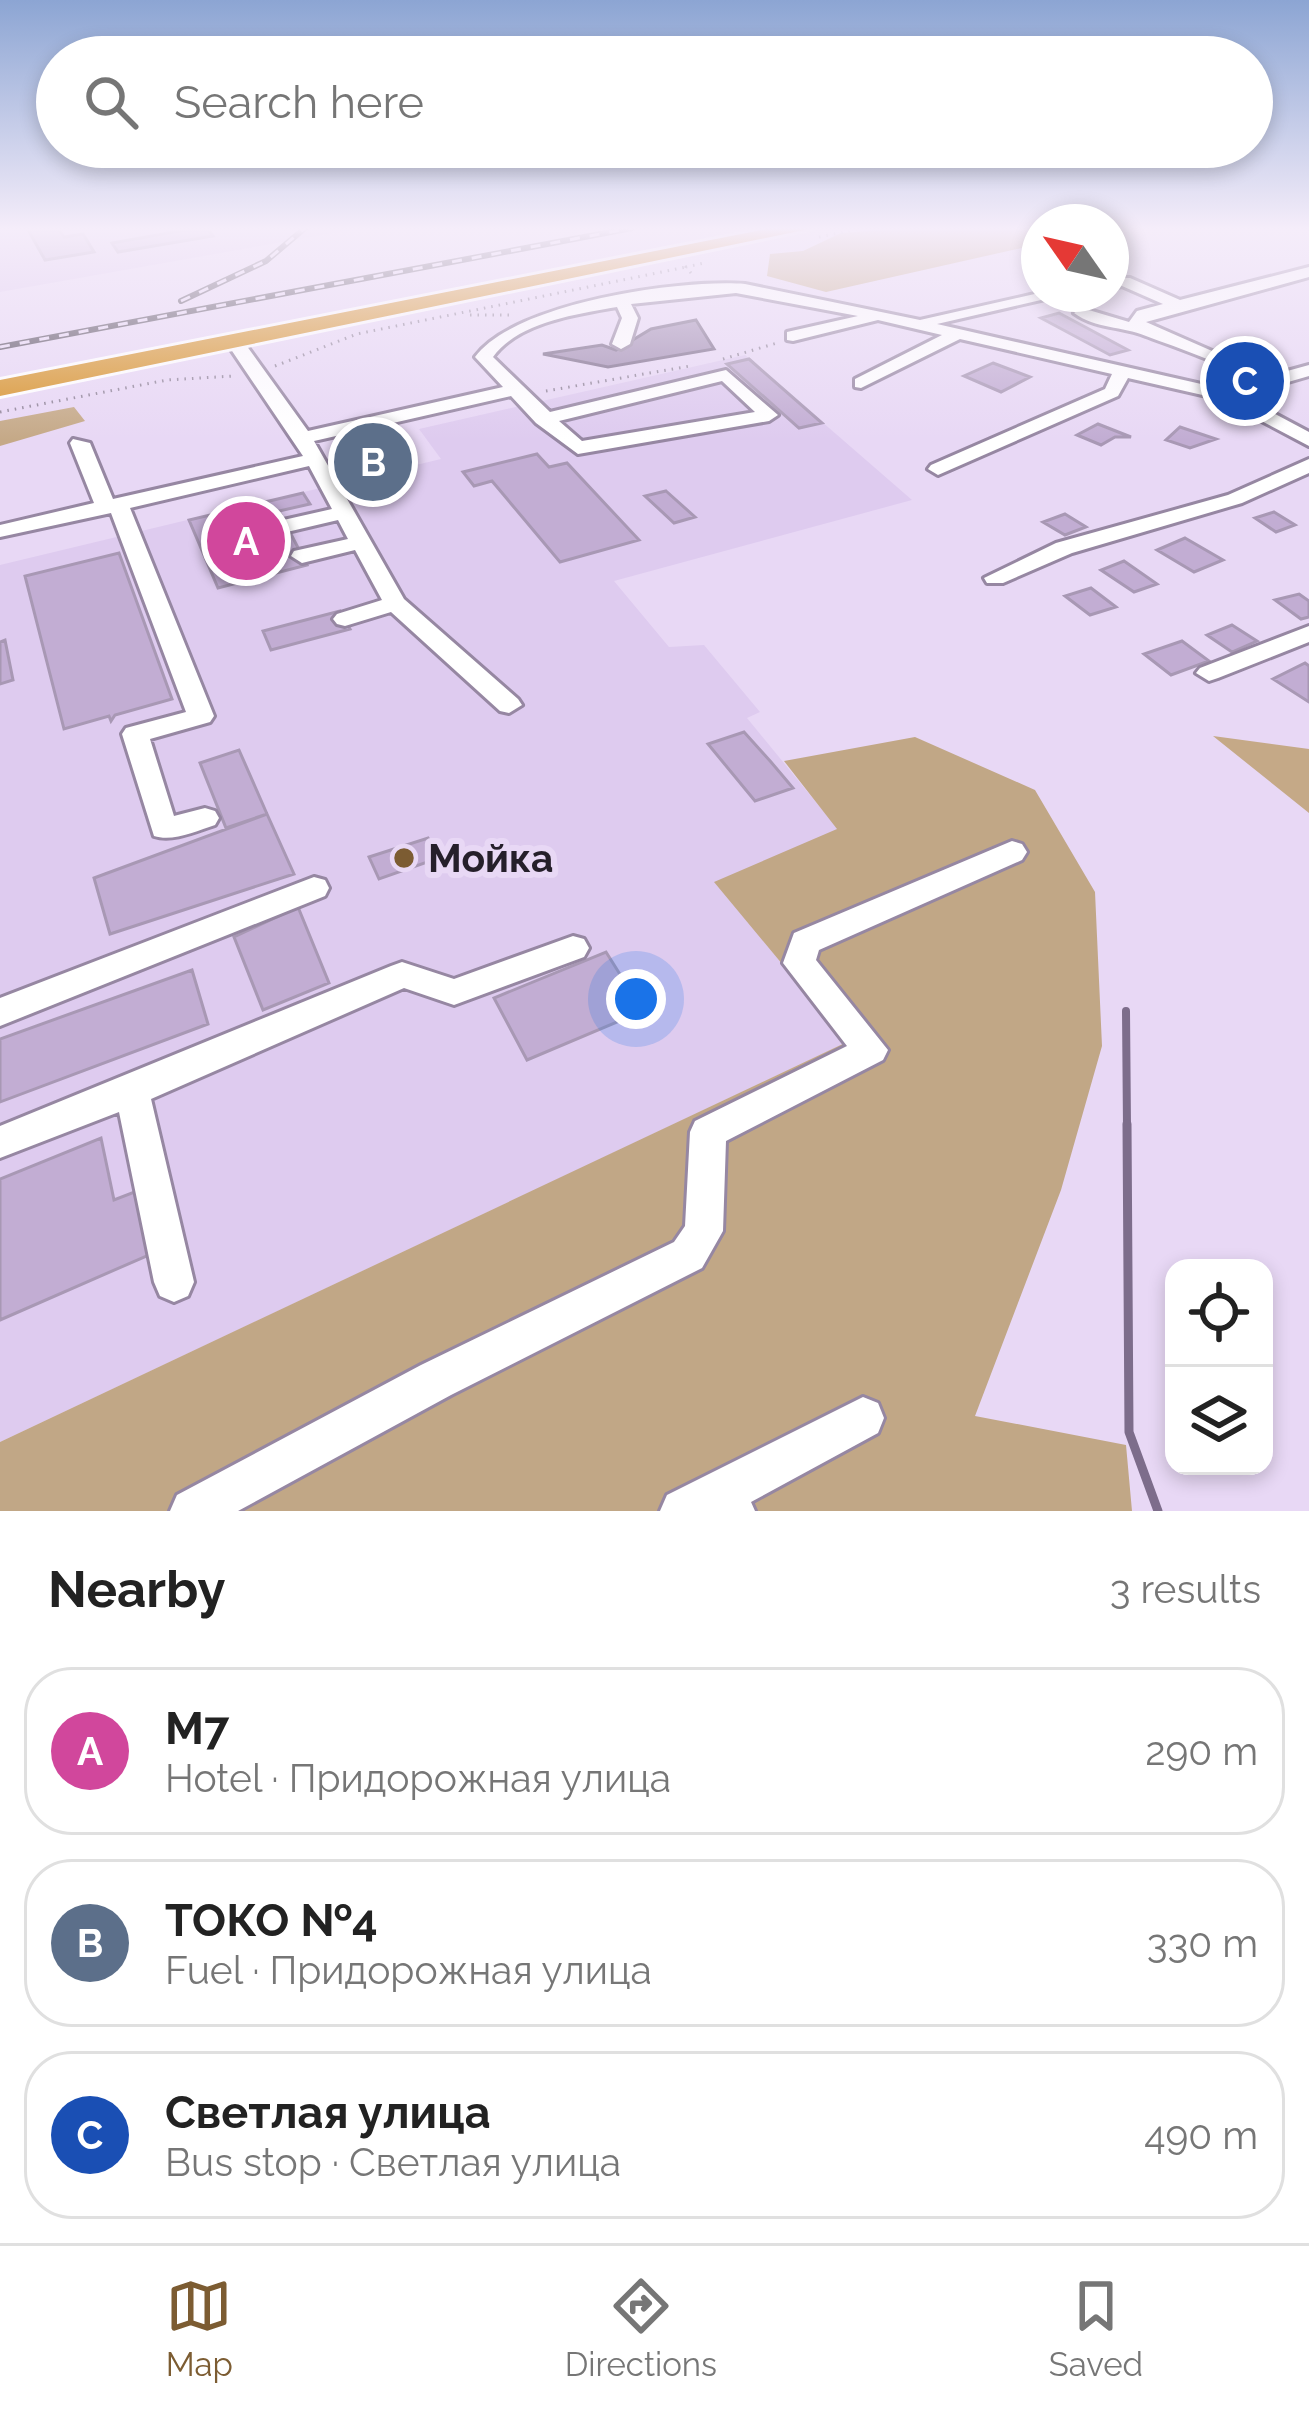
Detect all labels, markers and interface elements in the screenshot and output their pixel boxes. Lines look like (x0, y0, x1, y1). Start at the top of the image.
search box (36, 36, 1273, 168)
icon: search (78, 69, 144, 135)
text: Search here (174, 76, 424, 129)
north arrow (1021, 204, 1129, 312)
pin: C (1206, 336, 1284, 426)
pin: B (334, 417, 412, 507)
pin: A (207, 496, 285, 586)
place label: Мойка (428, 835, 553, 881)
marker: Мойка (391, 845, 417, 871)
your location (606, 969, 666, 1029)
map controls (1165, 1259, 1273, 1475)
button: locate (1165, 1259, 1273, 1367)
button: layers (1165, 1367, 1273, 1475)
text: Nearby (48, 1559, 225, 1619)
text: 3 results (1110, 1566, 1261, 1612)
text: М7 (165, 1702, 229, 1755)
text: A (77, 1728, 103, 1774)
text: 290 m (1145, 1728, 1258, 1774)
text: Hotel · Придорожная улица (165, 1755, 671, 1801)
text: ТОКО №4 (165, 1894, 378, 1947)
text: B (77, 1920, 103, 1966)
text: 330 m (1147, 1920, 1258, 1966)
text: Fuel · Придорожная улица (165, 1947, 652, 1993)
text: Светлая улица (165, 2086, 491, 2139)
text: C (77, 2112, 103, 2158)
text: 490 m (1144, 2112, 1258, 2158)
text: Bus stop · Светлая улица (165, 2139, 621, 2185)
tab: Map (166, 2273, 233, 2384)
tab: Directions (565, 2273, 717, 2384)
tab: Saved (1049, 2273, 1143, 2384)

